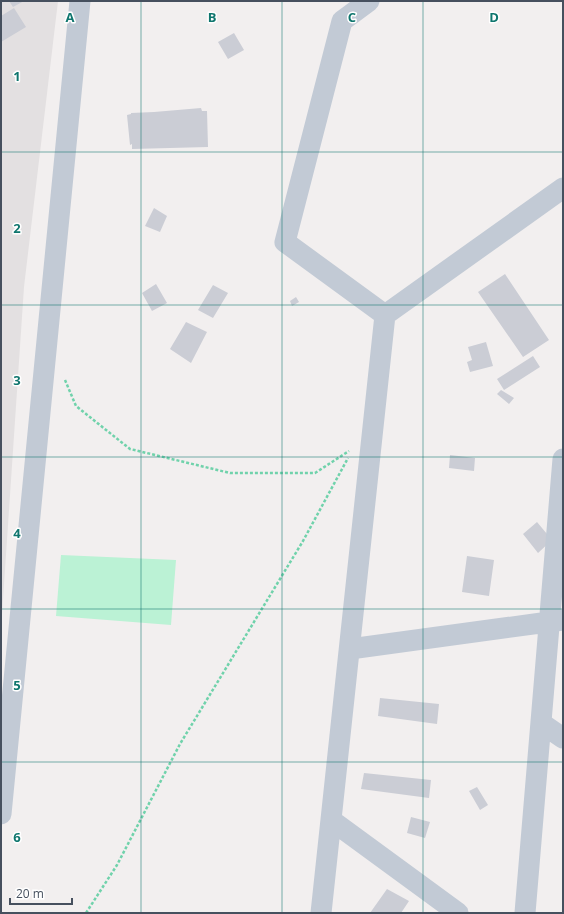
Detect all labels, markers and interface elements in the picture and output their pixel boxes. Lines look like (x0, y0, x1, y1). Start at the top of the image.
text: A (66, 8, 75, 26)
text: B (208, 8, 217, 26)
text: C (348, 8, 356, 26)
text: D (489, 8, 499, 26)
text: 1 (13, 67, 21, 85)
text: 2 (13, 219, 21, 237)
text: 3 (13, 371, 21, 389)
text: 4 (13, 524, 21, 542)
text: 5 (13, 676, 21, 694)
text: 6 (13, 828, 21, 846)
scale bar (10, 880, 72, 906)
text: 20 m (16, 885, 44, 902)

